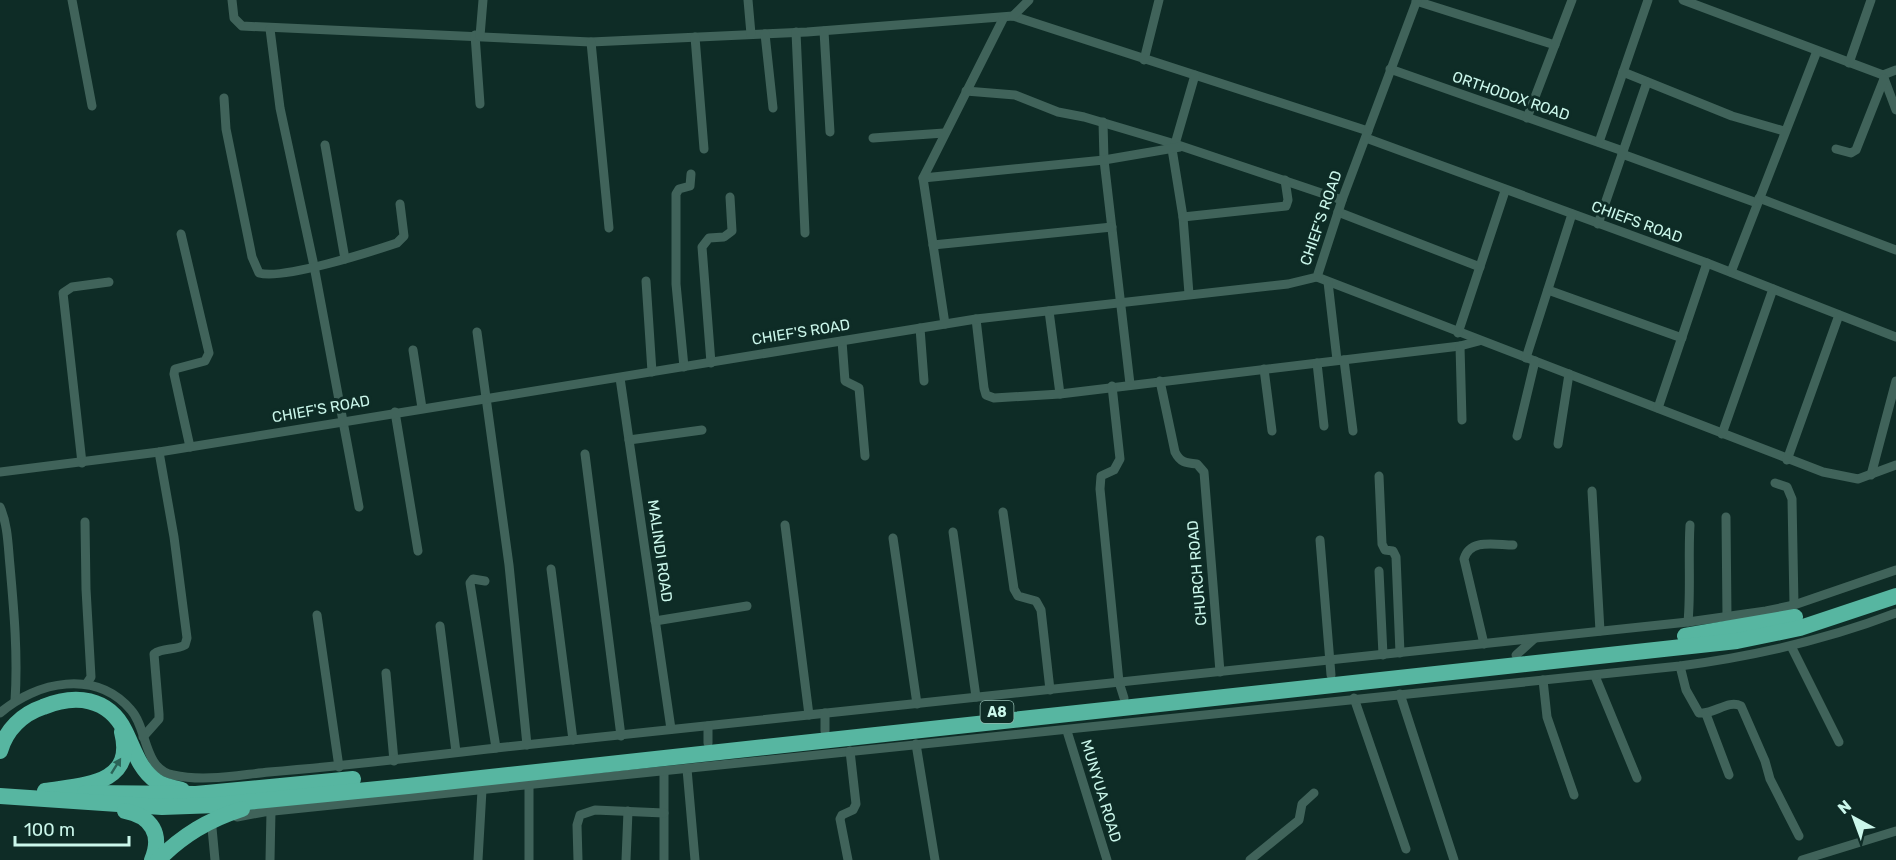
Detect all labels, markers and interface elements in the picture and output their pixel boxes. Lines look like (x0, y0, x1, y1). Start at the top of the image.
street label: ORTHODOX ROAD (1450, 67, 1572, 125)
street label: CHIEF'S ROAD (1296, 168, 1346, 268)
street label: CHIEFS ROAD (1589, 197, 1685, 247)
street label: CHIEF'S ROAD (751, 315, 851, 349)
street label: CHIEF'S ROAD (271, 392, 371, 426)
street label: MALINDI ROAD (644, 499, 676, 603)
street label: CHURCH ROAD (1183, 520, 1211, 626)
road number: A8 (980, 701, 1014, 723)
street label: MUNYUA ROAD (1077, 738, 1125, 844)
one-way arrow (111, 758, 122, 774)
north arrow (1824, 788, 1884, 848)
text: N (1834, 796, 1855, 818)
scale bar (15, 809, 129, 847)
text: 100 m (24, 819, 75, 841)

